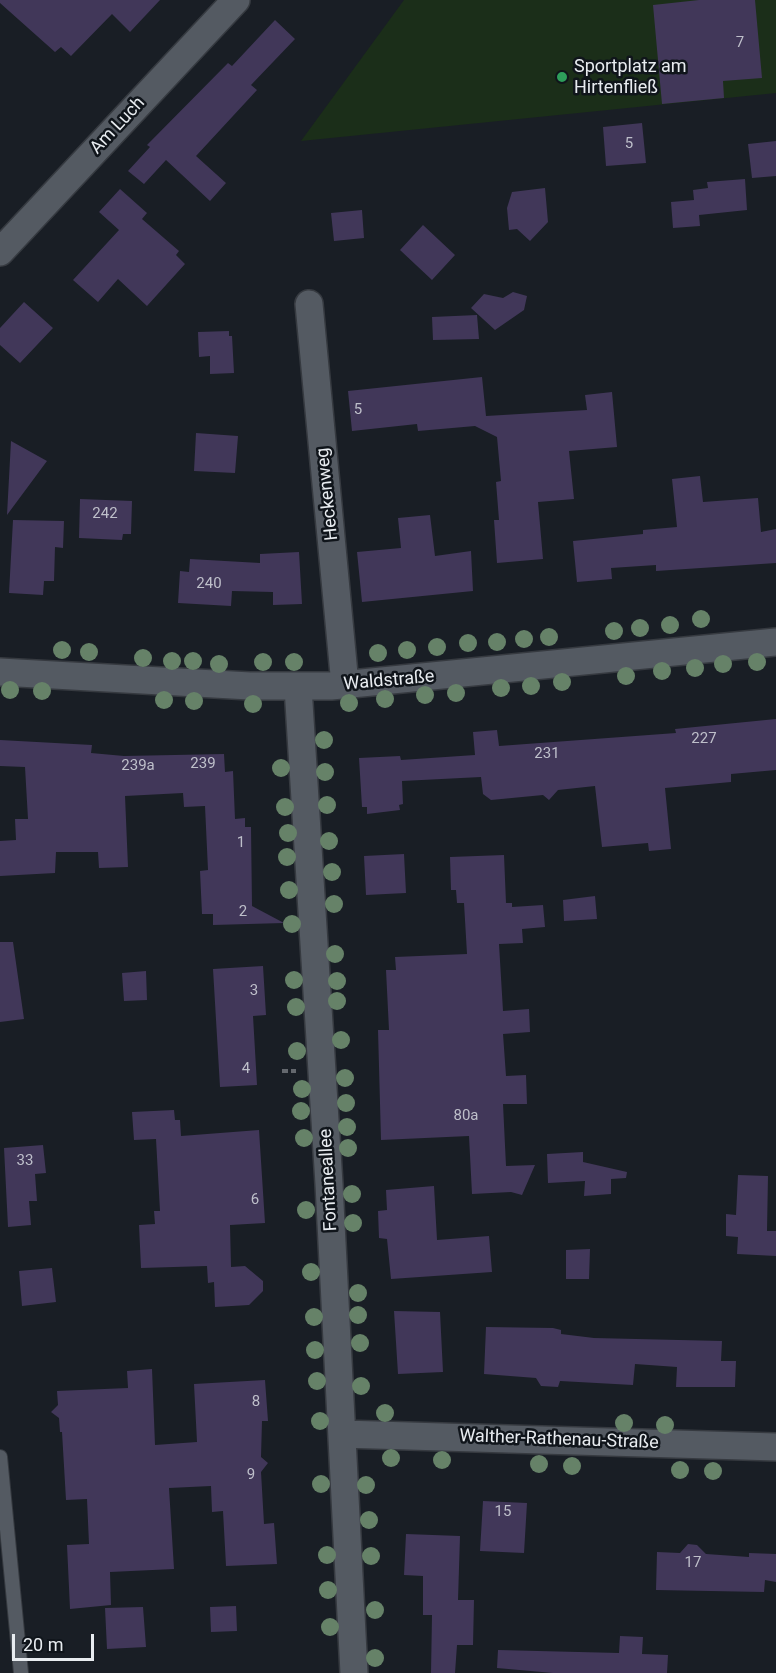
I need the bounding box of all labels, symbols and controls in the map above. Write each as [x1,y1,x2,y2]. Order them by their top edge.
house number: 7 [736,34,744,52]
place label: Sportplatz am Hirtenfließ [574,56,687,98]
marker: Sportplatz am Hirtenfließ [555,70,569,84]
street label: Am Luch [86,93,150,159]
house number: 5 [625,135,633,153]
house number: 5 [354,401,362,419]
street label: Heckenweg [312,446,344,542]
house number: 242 [92,505,118,523]
house number: 240 [196,575,222,593]
street label: Waldstraße [343,666,435,696]
house number: 227 [691,730,717,748]
house number: 231 [534,745,560,763]
house number: 239 [190,755,216,773]
house number: 239a [121,757,155,775]
house number: 1 [237,834,245,852]
house number: 2 [239,903,247,921]
house number: 3 [250,982,258,1000]
house number: 4 [242,1060,250,1078]
house number: 80a [453,1107,479,1125]
street label: Fontaneallee [316,1128,342,1232]
house number: 33 [17,1152,33,1170]
house number: 6 [251,1191,259,1209]
house number: 8 [252,1393,260,1411]
street label: Walther-Rathenau-Straße [459,1426,659,1454]
house number: 9 [247,1466,255,1484]
house number: 15 [495,1503,511,1521]
house number: 17 [685,1554,701,1572]
scale bar [15,1622,98,1660]
text: 20 m [23,1634,63,1655]

